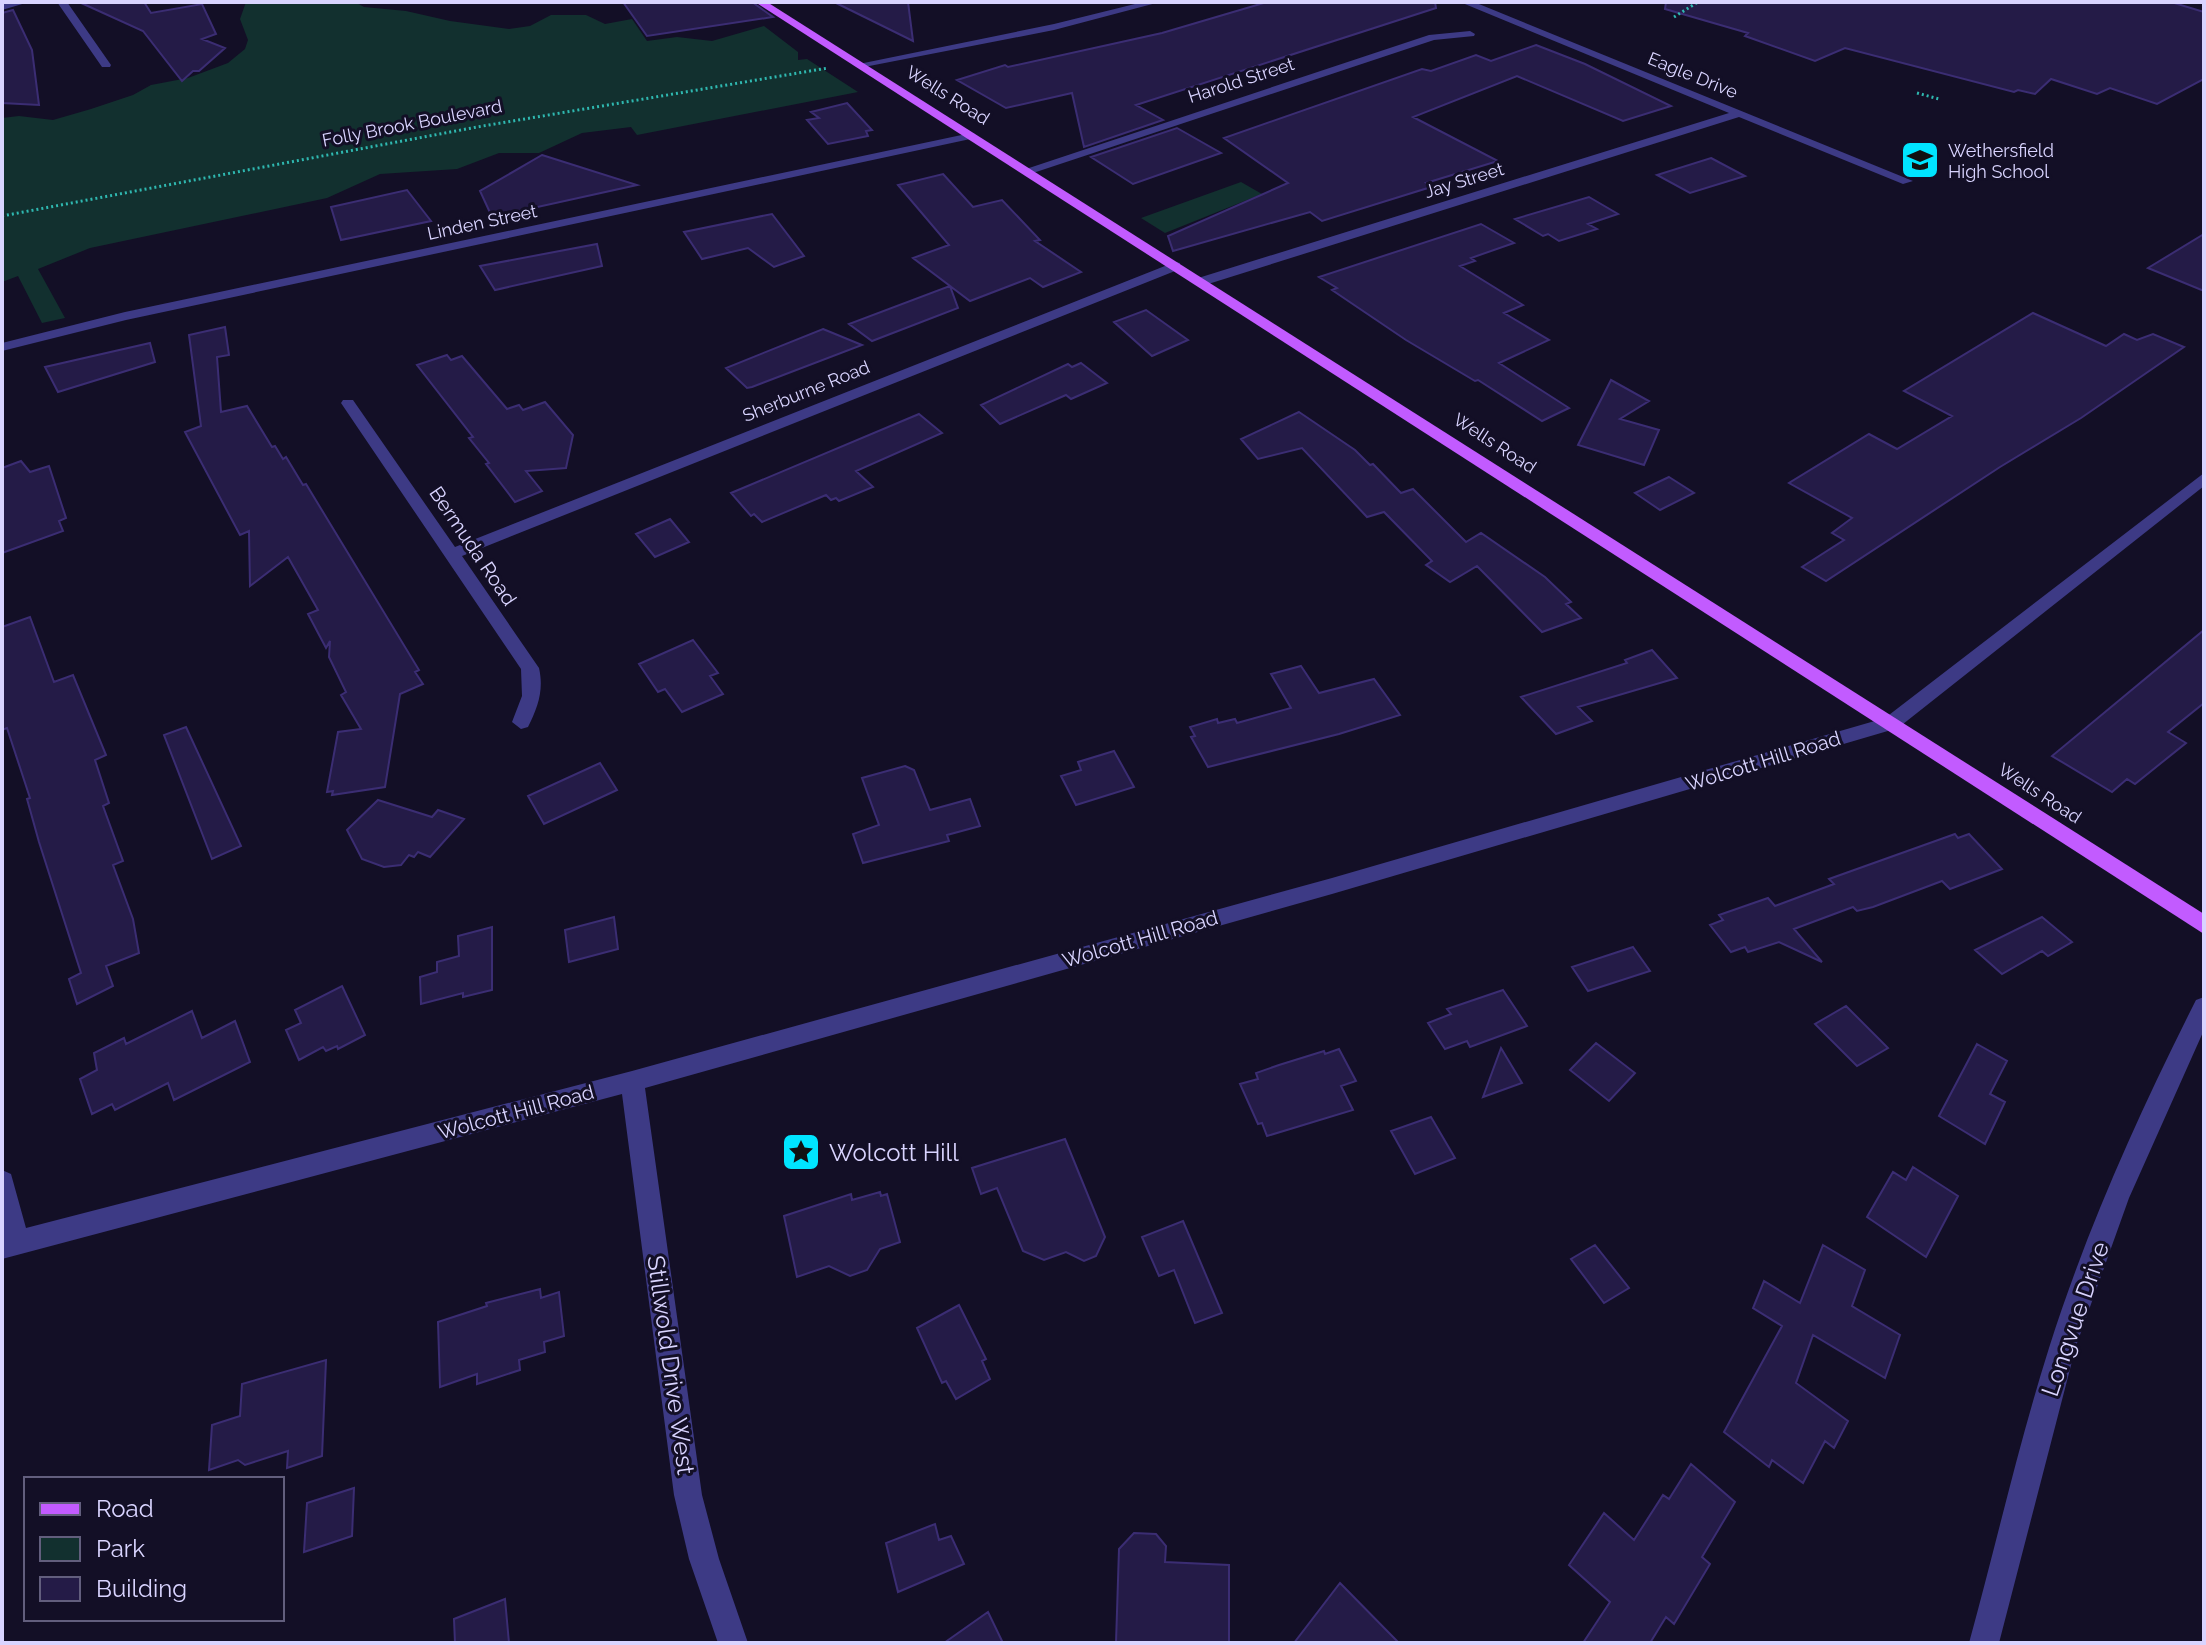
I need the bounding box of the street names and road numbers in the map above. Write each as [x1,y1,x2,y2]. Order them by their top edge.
street label: Eagle Drive [1645,48,1741,103]
street label: Harold Street [1185,53,1297,107]
street label: Wells Road [902,61,994,129]
street label: Folly Brook Boulevard [320,95,504,151]
street label: Jay Street [1422,158,1506,202]
street label: Linden Street [425,200,539,244]
street label: Sherburne Road [739,356,873,426]
street label: Wells Road [1450,408,1540,478]
street label: Bermuda Road [424,482,522,610]
street label: Wolcott Hill Road [1683,726,1843,796]
street label: Wells Road [1995,758,2085,828]
street label: Wolcott Hill Road [1060,905,1220,973]
street label: Wolcott Hill Road [435,1080,597,1144]
street label: Longvue Drive [2035,1238,2115,1400]
street label: Stillwold Drive West [641,1254,701,1476]

